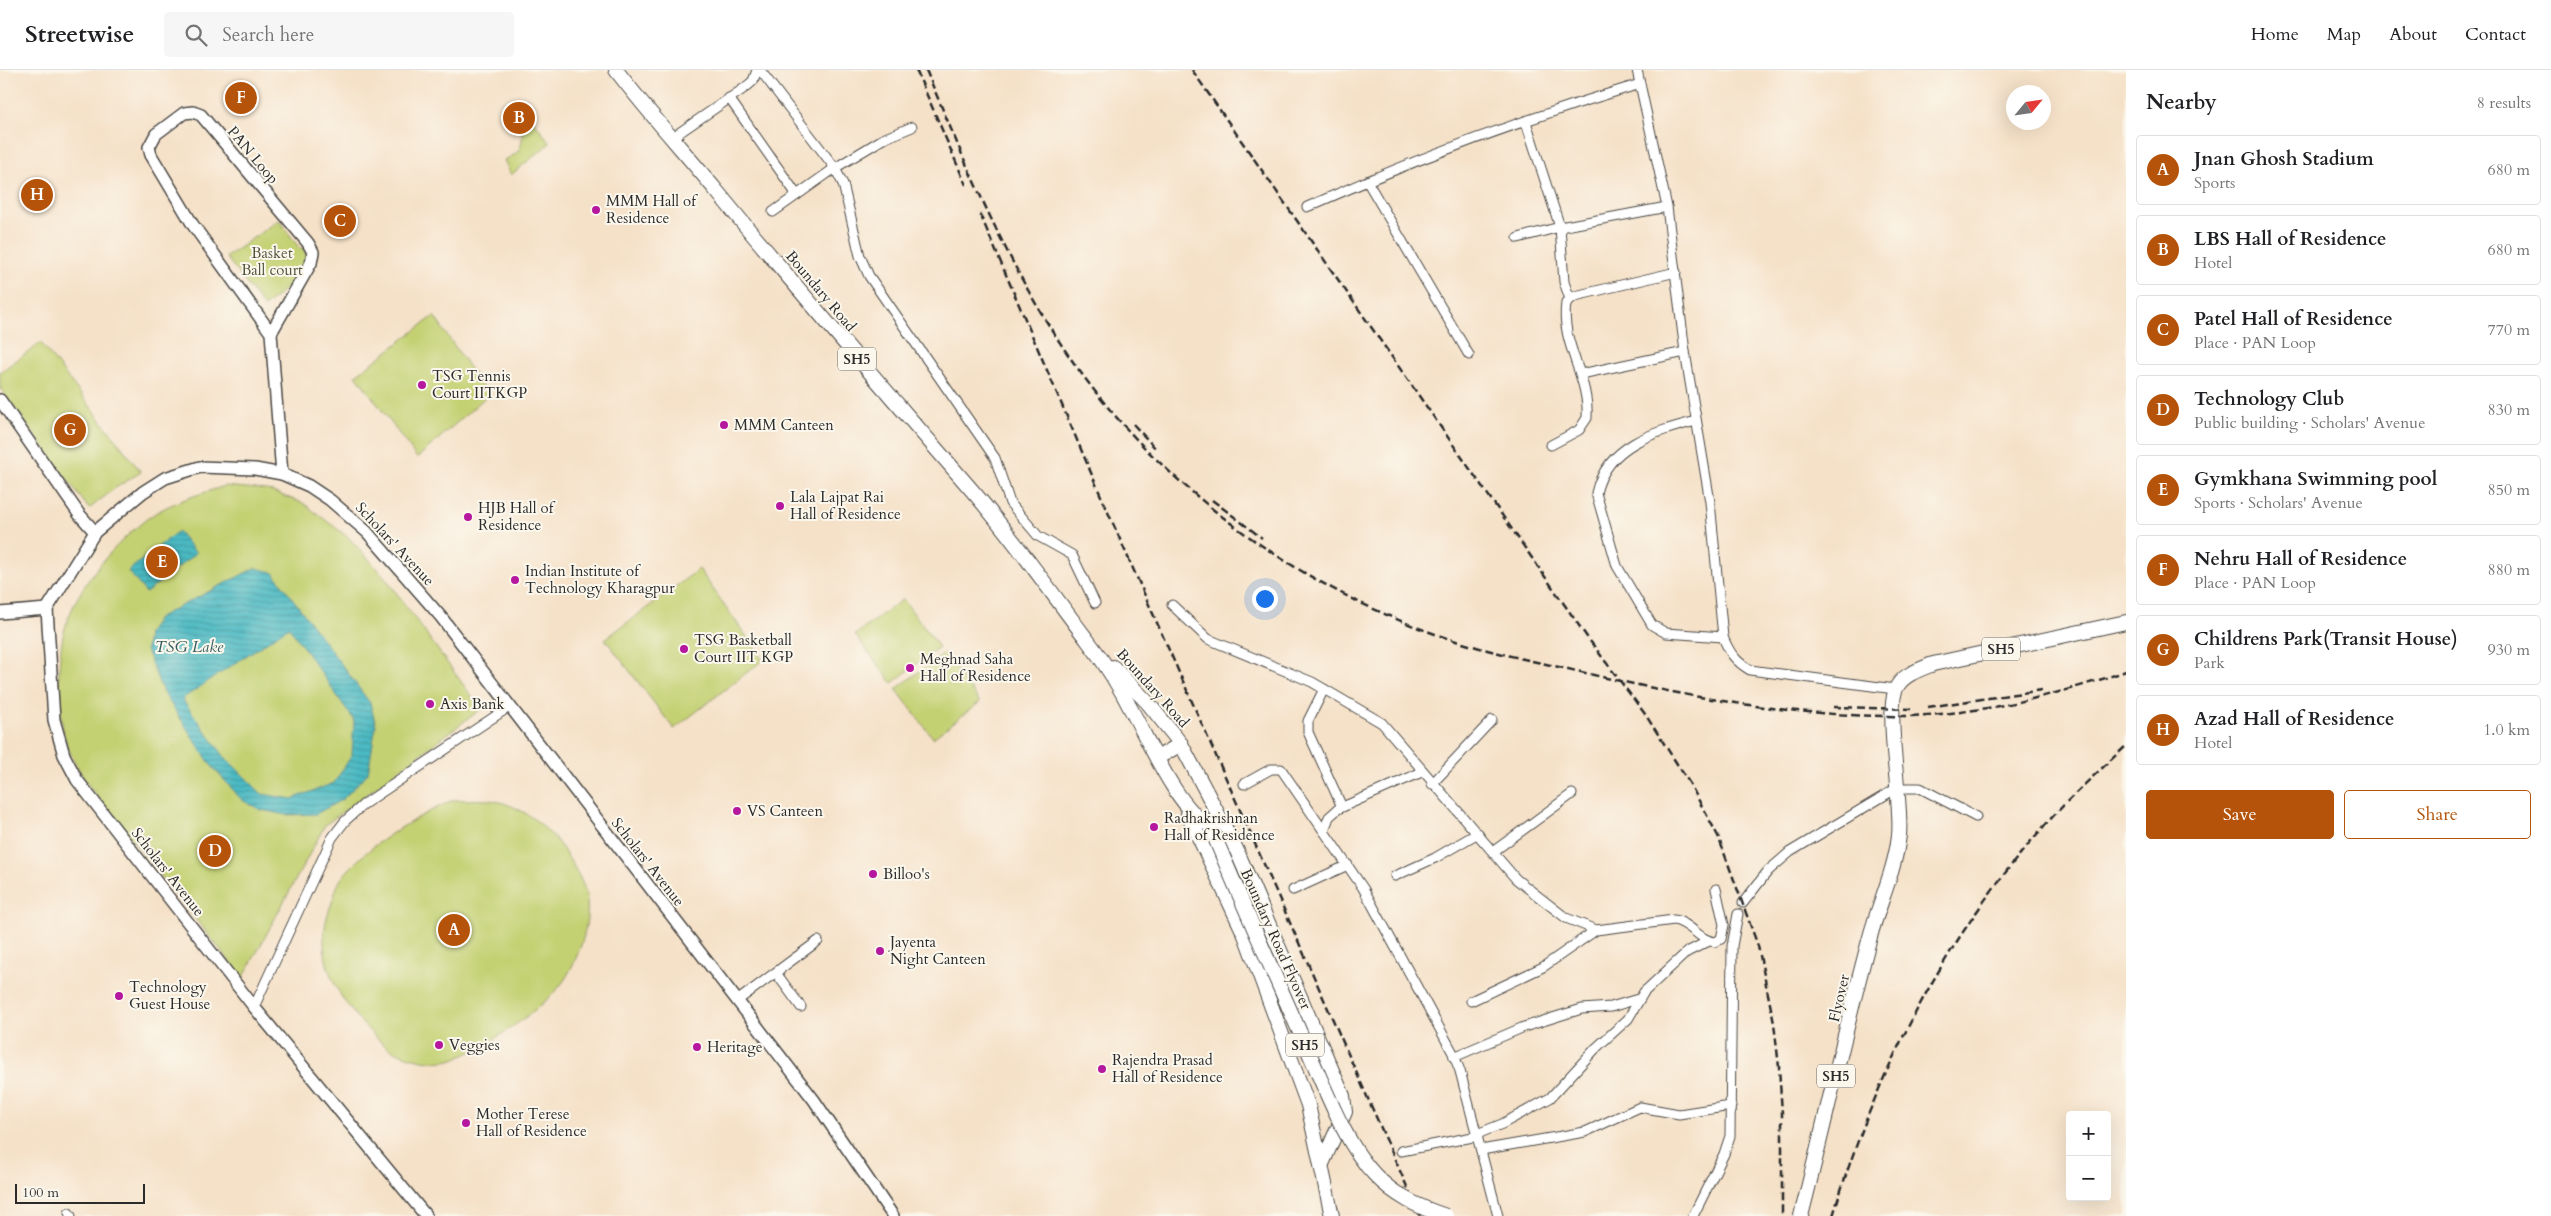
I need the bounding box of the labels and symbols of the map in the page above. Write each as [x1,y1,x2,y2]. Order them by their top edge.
pin: F [225,79,257,117]
north arrow [2006,85,2051,130]
pin: B [503,99,535,137]
street label: PAN Loop [223,122,283,188]
pin: H [21,176,53,214]
place label: MMM Hall of Residence [606,191,698,228]
pin: C [324,202,356,240]
marker: MMM Hall of Residence [590,204,602,216]
park label: Basket Ball court [241,243,303,280]
street label: Boundary Road [781,246,861,336]
road number: SH5 [838,348,876,370]
place label: TSG Tennis Court IITKGP [432,366,527,403]
marker: TSG Tennis Court IITKGP [416,379,428,391]
pin: G [54,411,86,449]
place label: MMM Canteen [734,415,834,435]
marker: MMM Canteen [718,419,730,431]
place label: Lala Lajpat Rai Hall of Residence [790,487,901,524]
street label: Scholars' Avenue [351,498,439,590]
place label: HJB Hall of Residence [478,498,556,535]
marker: Lala Lajpat Rai Hall of Residence [774,500,786,512]
marker: HJB Hall of Residence [462,511,474,523]
pin: E [146,543,178,581]
place label: Indian Institute of Technology Kharagpur [525,561,675,598]
marker: Indian Institute of Technology Kharagpur [509,574,521,586]
your location [1252,586,1278,612]
place label: TSG Basketball Court IIT KGP [694,630,793,667]
water label: TSG Lake [155,636,224,658]
road number: SH5 [1982,638,2020,660]
marker: TSG Basketball Court IIT KGP [678,643,690,655]
street label: Boundary Road [1112,644,1194,732]
place label: Meghnad Saha Hall of Residence [920,649,1031,686]
marker: Meghnad Saha Hall of Residence [904,662,916,674]
place label: Axis Bank [440,694,505,714]
marker: Axis Bank [424,698,436,710]
place label: VS Canteen [747,801,823,821]
marker: VS Canteen [731,805,743,817]
place label: Radhakrishnan Hall of Residence [1164,808,1275,845]
street label: Scholars' Avenue [607,813,689,911]
marker: Radhakrishnan Hall of Residence [1148,821,1160,833]
street label: Scholars' Avenue [127,823,209,921]
pin: D [199,832,231,870]
place label: Billoo's [883,864,930,884]
street label: Boundary Road Flyover [1236,865,1316,1013]
marker: Billoo's [867,868,879,880]
pin: A [438,911,470,949]
place label: Jayenta Night Canteen [888,932,986,969]
marker: Jayenta Night Canteen [874,945,886,957]
street label: Flyover [1824,972,1854,1024]
place label: Technology Guest House [129,977,211,1014]
marker: Technology Guest House [113,990,125,1002]
road number: SH5 [1286,1034,1324,1056]
place label: Veggies [449,1035,500,1055]
place label: Heritage [707,1037,763,1057]
marker: Veggies [433,1039,445,1051]
marker: Heritage [691,1041,703,1053]
place label: Rajendra Prasad Hall of Residence [1112,1050,1223,1087]
marker: Rajendra Prasad Hall of Residence [1096,1063,1108,1075]
road number: SH5 [1817,1064,1855,1088]
place label: Mother Terese Hall of Residence [476,1104,587,1141]
marker: Mother Terese Hall of Residence [460,1117,472,1129]
scale bar [15,1181,145,1204]

